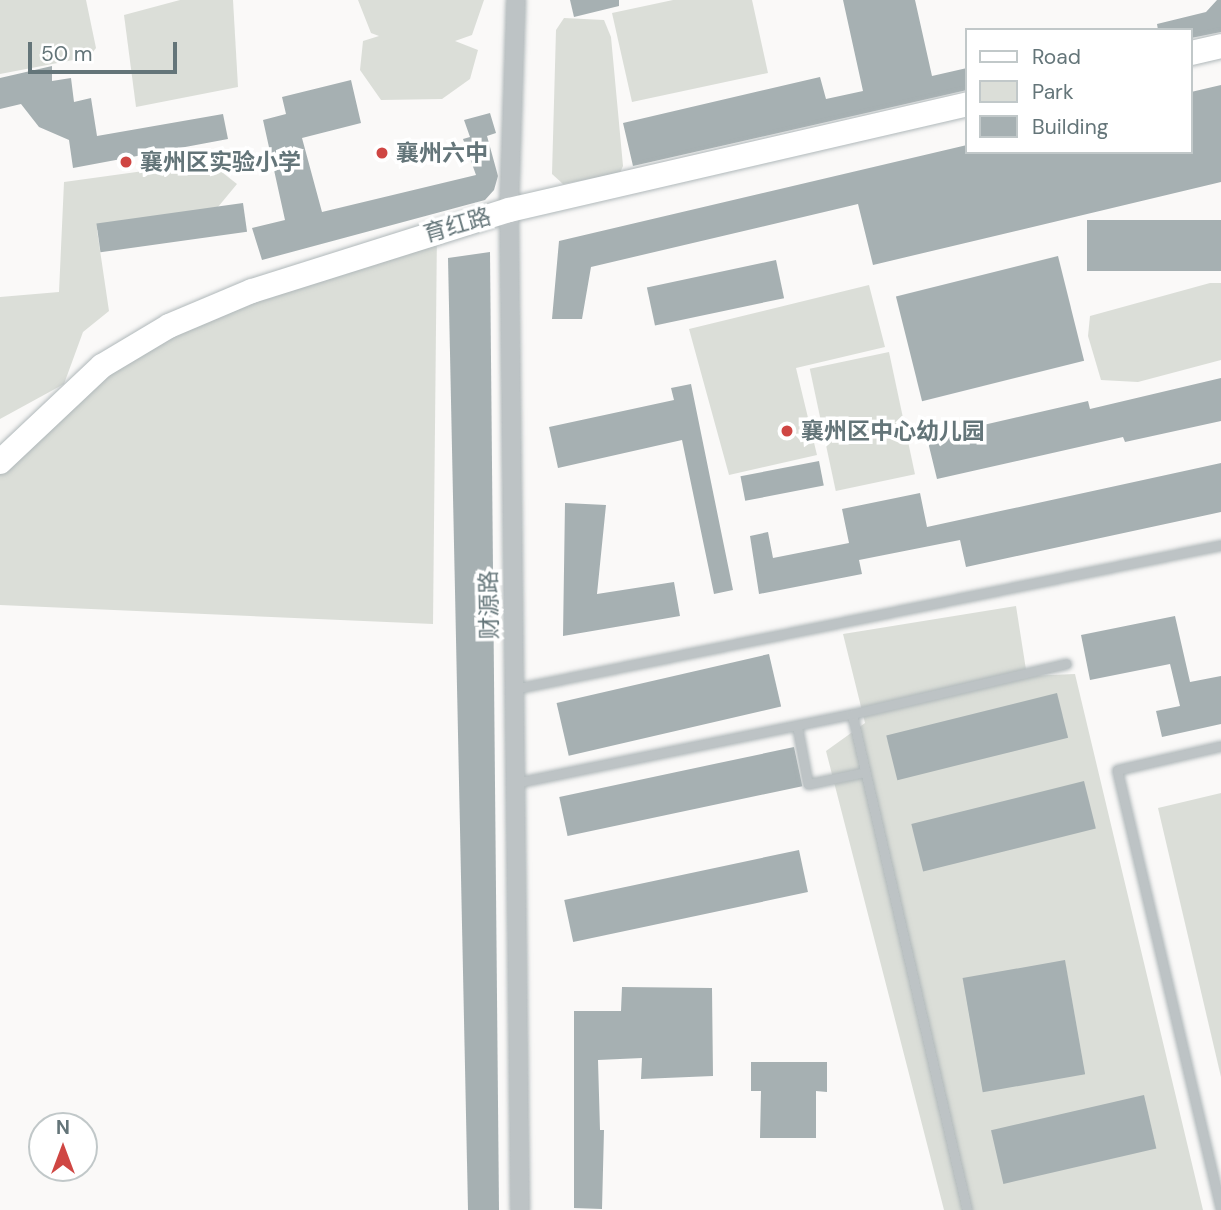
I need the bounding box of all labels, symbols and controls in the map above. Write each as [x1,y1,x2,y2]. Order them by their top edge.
scale bar [32,28,180,72]
legend [965,28,1193,154]
text: 50 m [41,40,92,68]
text: Road [1032,43,1081,71]
text: Park [1032,78,1073,106]
text: Building [1032,113,1108,141]
place label: 襄州六中 [396,139,488,167]
marker: 襄州六中 [374,145,390,161]
place label: 襄州区实验小学 [140,148,301,176]
marker: 襄州区实验小学 [118,154,134,170]
street label: 育红路 [420,202,494,248]
place label: 襄州区中心幼儿园 [801,417,985,445]
marker: 襄州区中心幼儿园 [779,423,795,439]
street label: 财源路 [475,570,503,640]
north arrow [28,1112,98,1182]
text: N [56,1115,70,1140]

